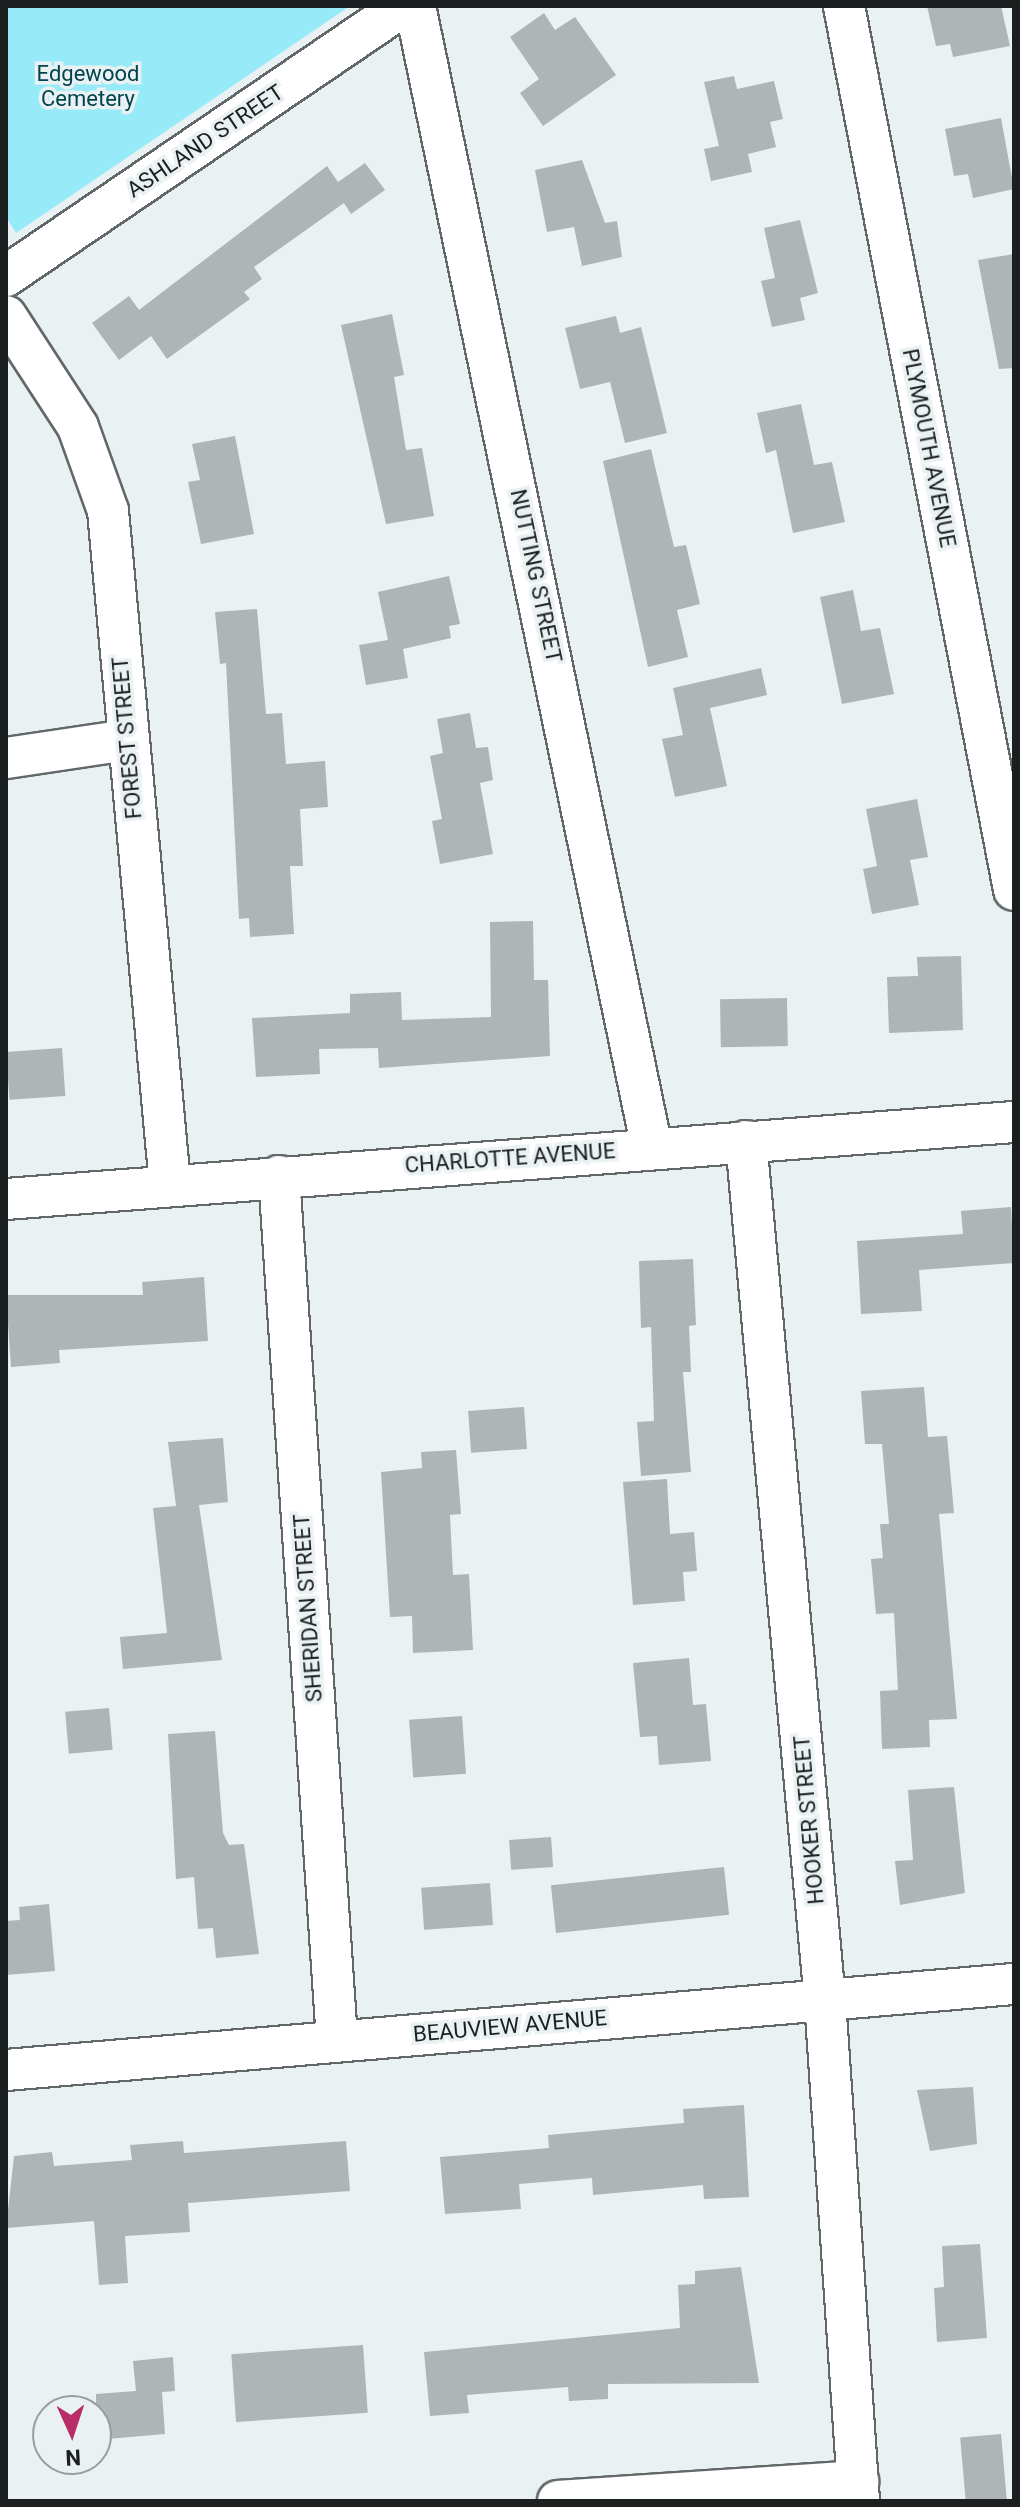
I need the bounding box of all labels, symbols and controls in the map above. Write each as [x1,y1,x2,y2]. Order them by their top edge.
park label: Edgewood Cemetery [37,60,139,112]
street label: ASHLAND STREET [122,79,288,203]
street label: PLYMOUTH AVENUE [897,347,961,549]
street label: NUTTING STREET [505,487,567,665]
street label: FOREST STREET [107,656,147,820]
street label: CHARLOTTE AVENUE [404,1137,616,1179]
street label: SHERIDAN STREET [288,1513,328,1703]
street label: HOOKER STREET [788,1734,830,1906]
street label: BEAUVIEW AVENUE [412,2004,608,2048]
north arrow [32,2395,112,2475]
text: N [65,2445,82,2470]

